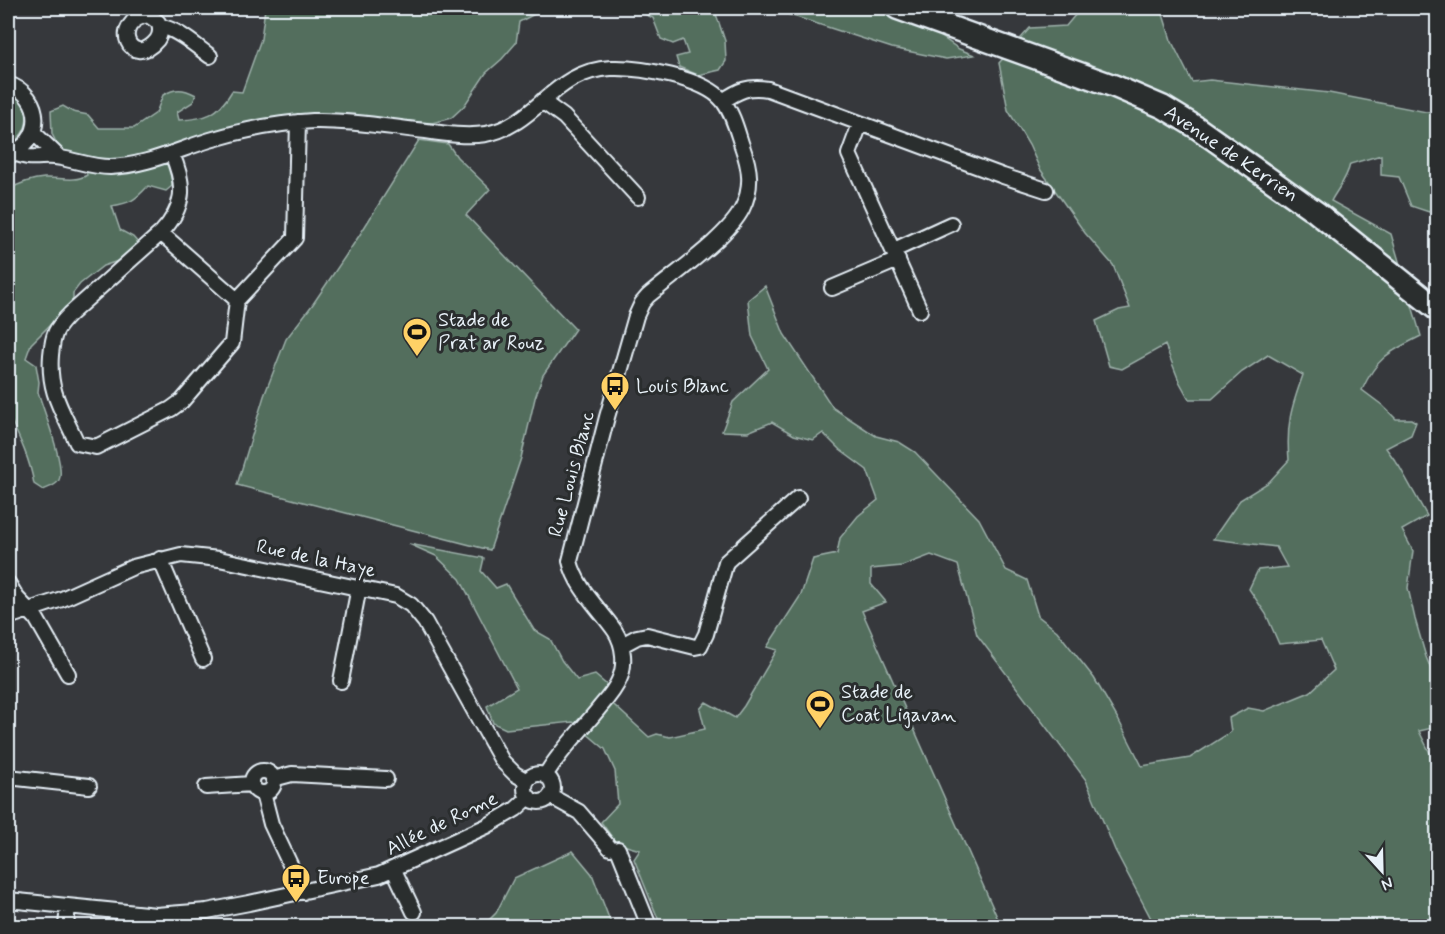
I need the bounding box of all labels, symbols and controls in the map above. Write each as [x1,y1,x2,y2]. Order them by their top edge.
street label: Avenue de Kerrien [1159,99,1303,209]
place label: Stade de Prat ar Rouz [438,307,544,357]
sports icon: Stade de Prat ar Rouz [401,316,433,358]
bus stop icon: Louis Blanc [599,370,631,412]
place label: Louis Blanc [636,373,729,400]
street label: Rue Louis Blanc [542,408,602,540]
street label: Rue de la Haye [254,533,378,585]
place label: Stade de Coat Ligavan [841,679,957,729]
sports icon: Stade de Coat Ligavan [804,688,836,730]
street label: Allée de Rome [382,785,502,863]
north arrow [1352,841,1412,901]
bus stop icon: Europe [280,862,312,904]
place label: Europe [317,865,370,892]
text: N [1378,872,1396,895]

